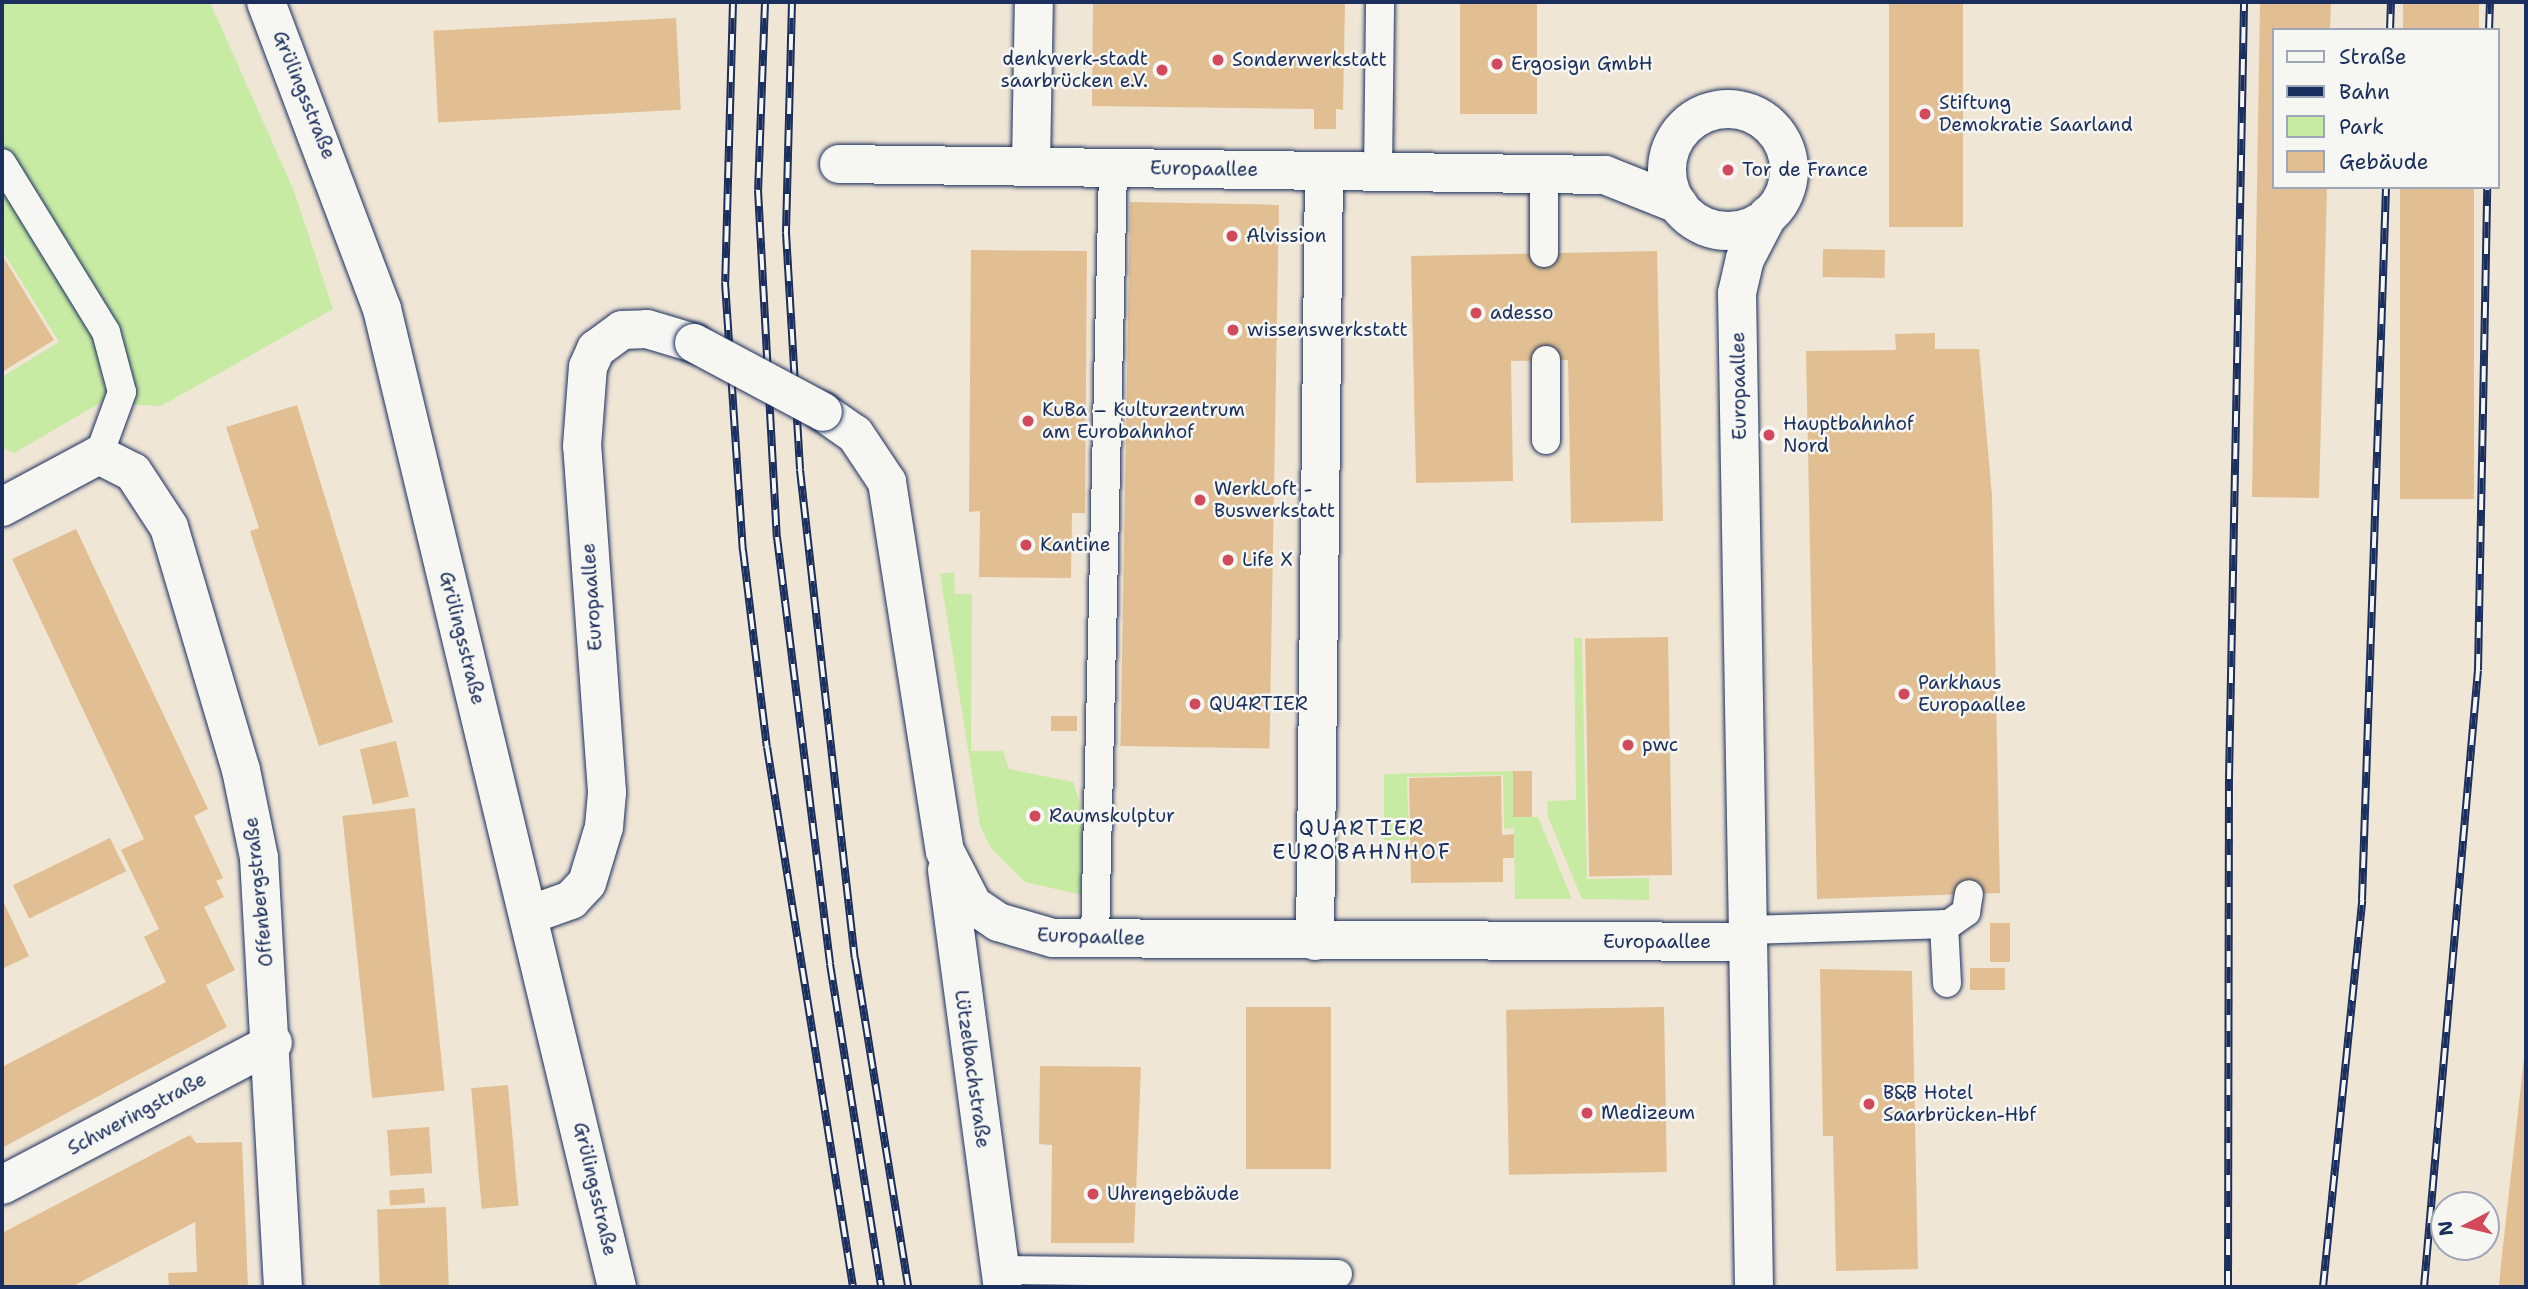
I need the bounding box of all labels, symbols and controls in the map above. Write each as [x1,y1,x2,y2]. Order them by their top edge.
street label: Grülingsstraße [268,27,340,163]
legend [2272,28,2500,189]
text: Straße [2339,43,2407,71]
place label: denkwerk-stadt saarbrücken e.V. [1001,48,1148,92]
place label: Sonderwerkstatt [1232,49,1387,71]
marker: Sonderwerkstatt [1210,52,1226,68]
place label: Ergosign GmbH [1511,53,1653,75]
marker: Ergosign GmbH [1489,56,1505,72]
marker: denkwerk-stadt saarbrücken e.V. [1154,62,1170,78]
text: Bahn [2339,78,2390,106]
place label: Stiftung Demokratie Saarland [1939,92,2133,136]
marker: Stiftung Demokratie Saarland [1917,106,1933,122]
text: Park [2339,113,2384,141]
text: Gebäude [2339,148,2429,176]
street label: Europaallee [1150,157,1258,181]
place label: Tor de France [1742,159,1868,181]
marker: Tor de France [1720,162,1736,178]
place label: Alvission [1246,225,1326,247]
marker: Alvission [1224,228,1240,244]
place label: adesso [1490,302,1554,324]
marker: adesso [1468,305,1484,321]
place label: wissenswerkstatt [1247,319,1408,341]
marker: wissenswerkstatt [1225,322,1241,338]
street label: Europaallee [1727,332,1751,440]
place label: KuBa – Kulturzentrum am Eurobahnhof [1042,399,1245,443]
marker: KuBa – Kulturzentrum am Eurobahnhof [1020,413,1036,429]
place label: Hauptbahnhof Nord [1783,413,1914,457]
marker: Hauptbahnhof Nord [1761,427,1777,443]
place label: WerkLoft - Buswerkstatt [1214,478,1335,522]
marker: WerkLoft - Buswerkstatt [1192,492,1208,508]
place label: Kantine [1040,534,1110,556]
marker: Kantine [1018,537,1034,553]
street label: Europaallee [577,542,607,652]
place label: Life X [1242,549,1293,571]
marker: Life X [1220,552,1236,568]
street label: Grülingsstraße [434,569,490,707]
place label: Parkhaus Europaallee [1918,672,2026,716]
marker: Parkhaus Europaallee [1896,686,1912,702]
place label: QU4RTIER [1209,693,1308,715]
marker: QU4RTIER [1187,696,1203,712]
place label: pwc [1642,734,1678,756]
marker: pwc [1620,737,1636,753]
place label: Raumskulptur [1049,805,1175,827]
marker: Raumskulptur [1027,808,1043,824]
district label: QUARTIER EUROBAHNHOF [1274,815,1450,865]
street label: Offenbergstraße [240,816,278,968]
street label: Europaallee [1037,924,1145,950]
street label: Europaallee [1603,931,1711,953]
street label: Lützelbachstraße [950,988,994,1150]
street label: Schweringstraße [64,1068,210,1160]
place label: B&B Hotel Saarbrücken-Hbf [1883,1082,2036,1126]
marker: B&B Hotel Saarbrücken-Hbf [1861,1096,1877,1112]
place label: Medizeum [1601,1102,1695,1124]
marker: Medizeum [1579,1105,1595,1121]
street label: Grülingsstraße [569,1120,621,1258]
place label: Uhrengebäude [1107,1183,1239,1205]
marker: Uhrengebäude [1085,1186,1101,1202]
north arrow [2430,1191,2500,1261]
text: N [2432,1219,2459,1237]

